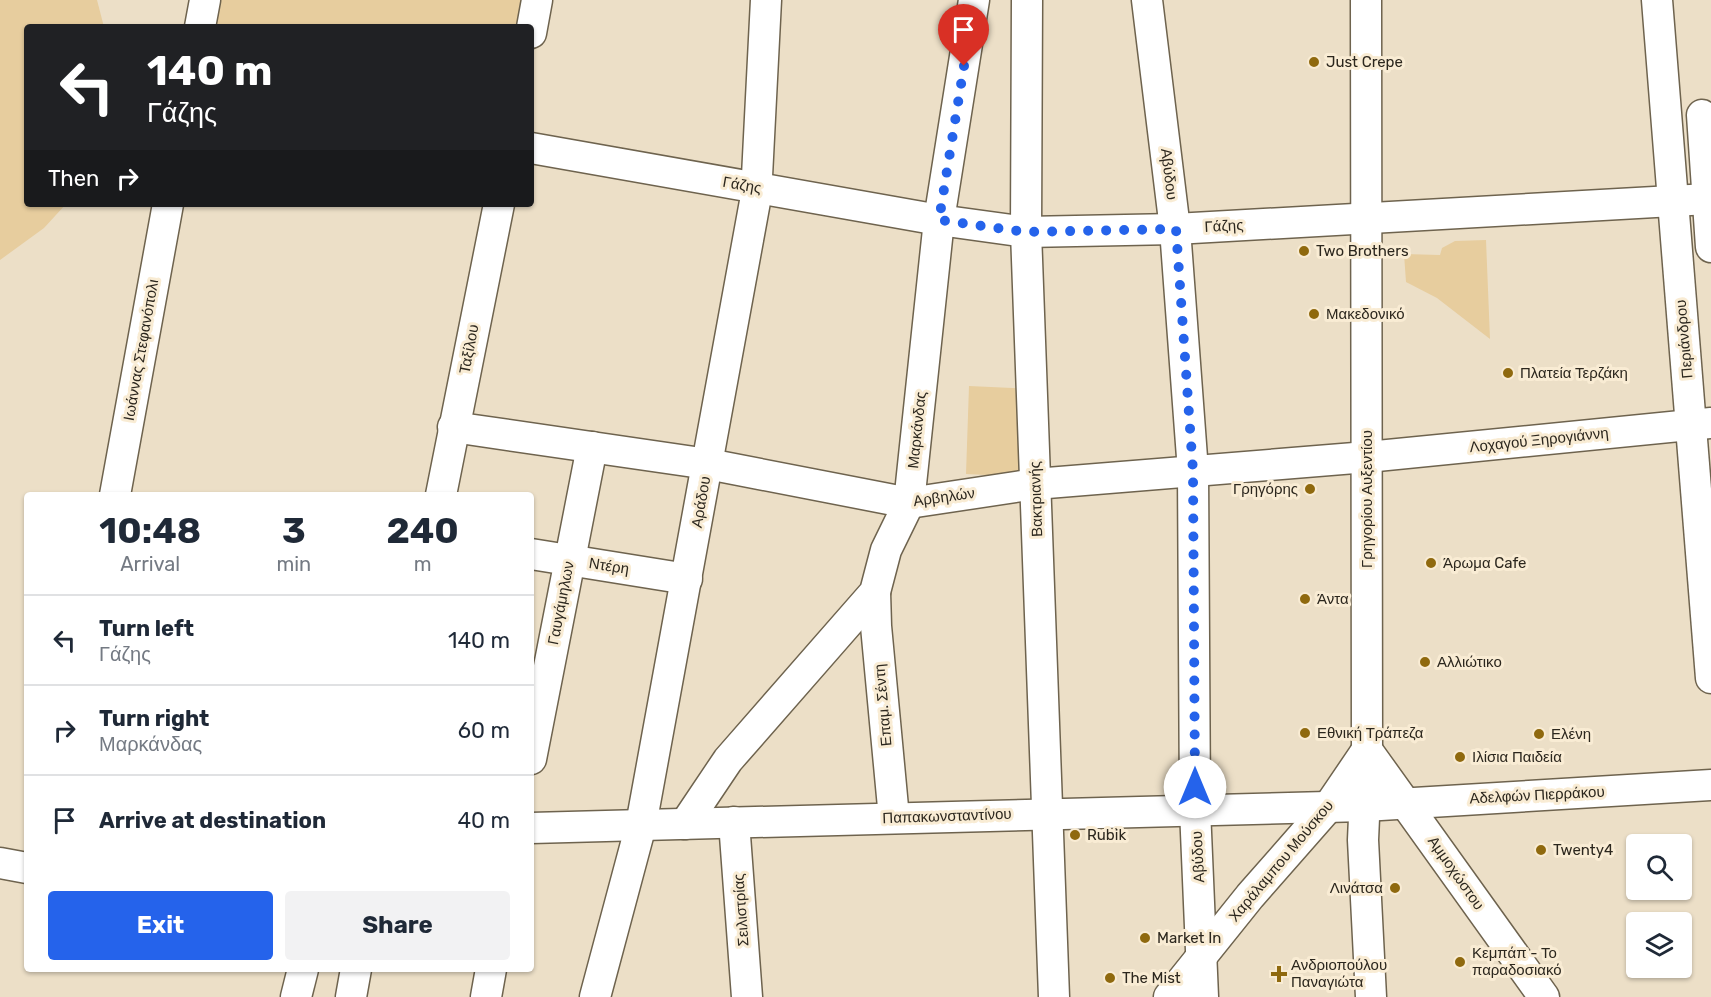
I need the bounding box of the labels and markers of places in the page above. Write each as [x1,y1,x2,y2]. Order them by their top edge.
pin [938,4,989,66]
place label: Just Crepe [1326,53,1403,71]
marker: Just Crepe [1307,55,1321,69]
place label: Two Brothers [1316,242,1409,260]
marker: Two Brothers [1297,244,1311,258]
place label: Μακεδονικό [1326,305,1405,323]
marker: Μακεδονικό [1307,307,1321,321]
place label: Πλατεία Τερζάκη [1520,364,1628,382]
marker: Πλατεία Τερζάκη [1501,366,1515,380]
place label: Γρηγόρης [1233,480,1298,498]
marker: Γρηγόρης [1303,482,1317,496]
place label: Άρωμα Cafe [1443,554,1526,572]
marker: Άρωμα Cafe [1424,556,1438,570]
place label: Άντα [1317,590,1349,608]
marker: Άντα [1298,592,1312,606]
place label: Αλλιώτικο [1437,653,1502,671]
marker: Αλλιώτικο [1418,655,1432,669]
place label: Εθνική Τράπεζα [1317,724,1424,742]
place label: Ελένη [1551,725,1591,743]
marker: Εθνική Τράπεζα [1298,726,1312,740]
marker: Ελένη [1532,727,1546,741]
place label: Ιλίσια Παιδεία [1472,748,1562,766]
marker: Ιλίσια Παιδεία [1453,750,1467,764]
place label: Rubik [1087,826,1126,844]
marker: Rubik [1068,828,1082,842]
place label: Twenty4 [1553,841,1613,859]
marker: Twenty4 [1534,843,1548,857]
place label: Λινάτσα [1330,879,1383,897]
marker: Λινάτσα [1388,881,1402,895]
place label: Market In [1157,929,1221,947]
marker: Market In [1138,931,1152,945]
place label: Κεμπάπ - Το παραδοσιακό [1472,944,1562,979]
marker: Κεμπάπ - Το παραδοσιακό [1453,955,1467,969]
place label: Ανδριοπούλου Παναγιώτα [1291,956,1387,991]
marker: Ανδριοπούλου Παναγιώτα [1272,967,1286,981]
place label: The Mist [1122,969,1181,987]
marker: The Mist [1103,971,1117,985]

